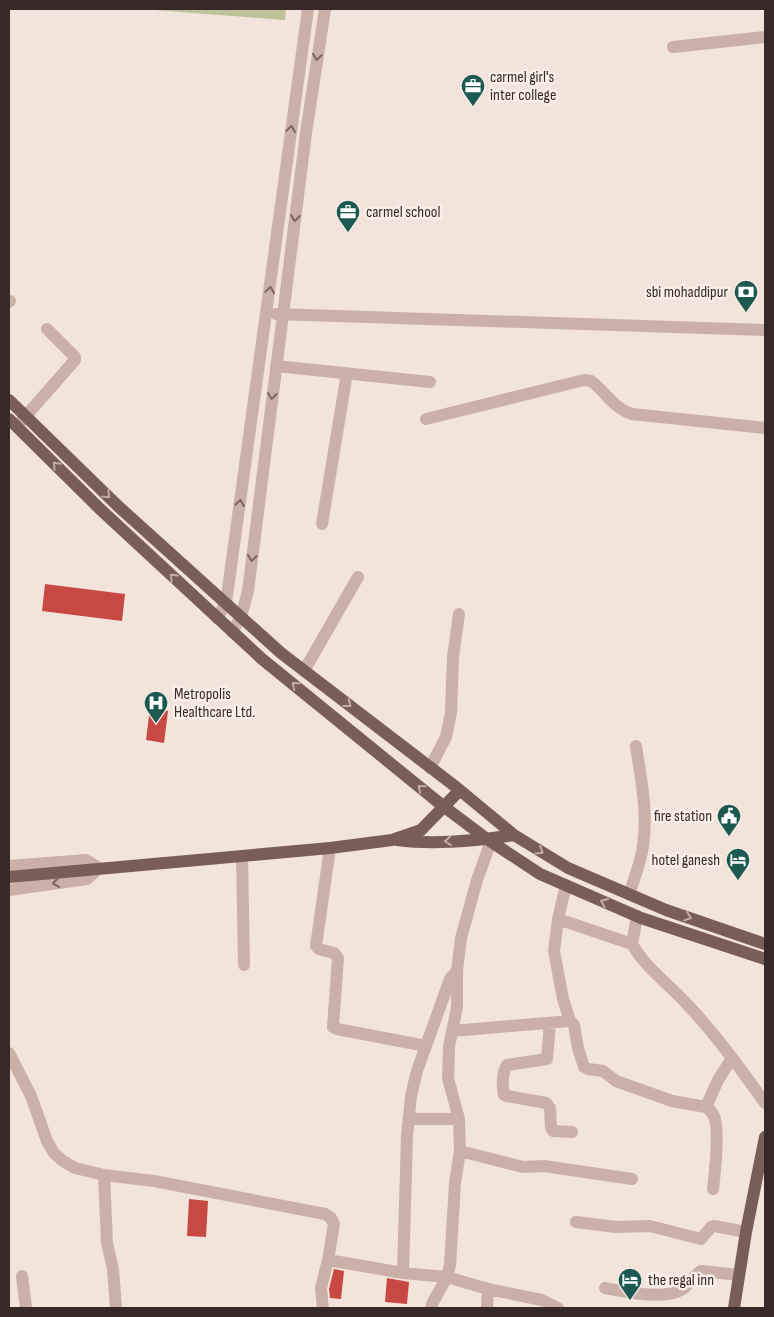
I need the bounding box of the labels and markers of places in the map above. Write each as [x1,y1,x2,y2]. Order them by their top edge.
place label: carmel girl's inter college [490,68,556,105]
office icon: carmel girl's inter college [460,73,486,107]
office icon: carmel school [335,199,361,233]
place label: carmel school [366,203,440,222]
bank icon: sbi mohaddipur [733,279,759,313]
place label: sbi mohaddipur [646,283,728,302]
place label: Metropolis Healthcare Ltd. [174,685,255,722]
hospital icon: Metropolis Healthcare Ltd. [143,690,169,724]
public building icon: fire station [716,803,742,837]
place label: fire station [654,807,712,826]
hotel icon: hotel ganesh [725,847,751,881]
place label: hotel ganesh [652,851,720,870]
hotel icon: the regal inn [617,1267,643,1301]
place label: the regal inn [648,1271,714,1290]

